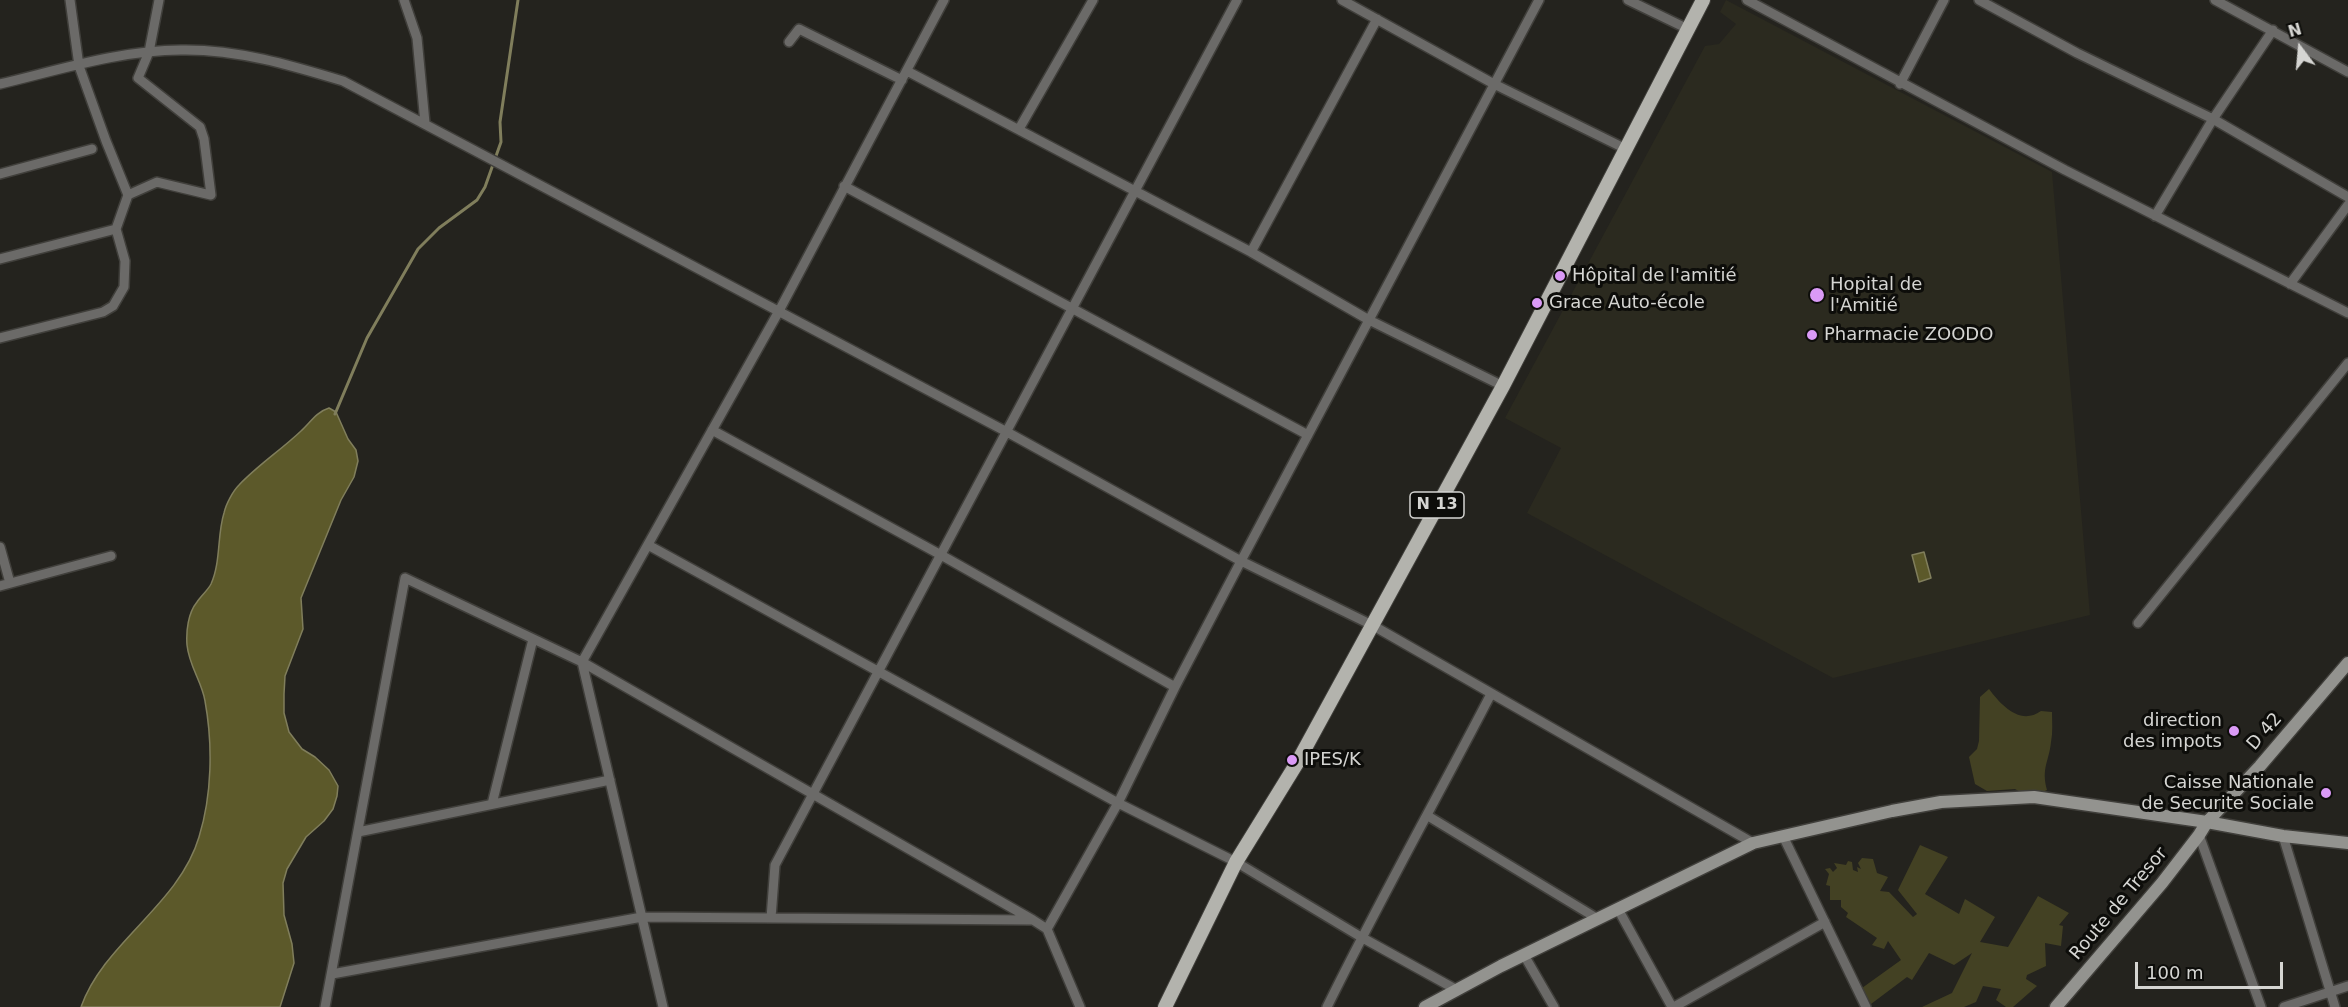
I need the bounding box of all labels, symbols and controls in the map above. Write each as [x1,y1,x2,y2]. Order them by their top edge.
north arrow [2270,18,2330,78]
text: N [2286,19,2304,41]
place label: Hôpital de l'amitié [1572,265,1737,287]
marker: Hôpital de l'amitié [1553,269,1567,283]
place label: Hopital de l'Amitié [1830,274,1922,316]
marker: Hopital de l'Amitié [1808,286,1826,304]
place label: Grace Auto-école [1549,292,1705,314]
marker: Grace Auto-école [1530,296,1544,310]
place label: Pharmacie ZOODO [1824,324,1993,346]
marker: Pharmacie ZOODO [1805,328,1819,342]
road number: N 13 [1410,492,1464,518]
street label: D 42 [2243,709,2287,755]
place label: direction des impots [2123,710,2222,752]
marker: direction des impots [2227,724,2241,738]
place label: IPES/K [1304,749,1361,771]
marker: IPES/K [1285,753,1299,767]
place label: Caisse Nationale de Securite Sociale [2141,772,2314,814]
marker: Caisse Nationale de Securite Sociale [2319,786,2333,800]
street label: Route de Tresor [2066,843,2172,965]
scale bar [2138,950,2286,988]
text: 100 m [2146,962,2204,983]

